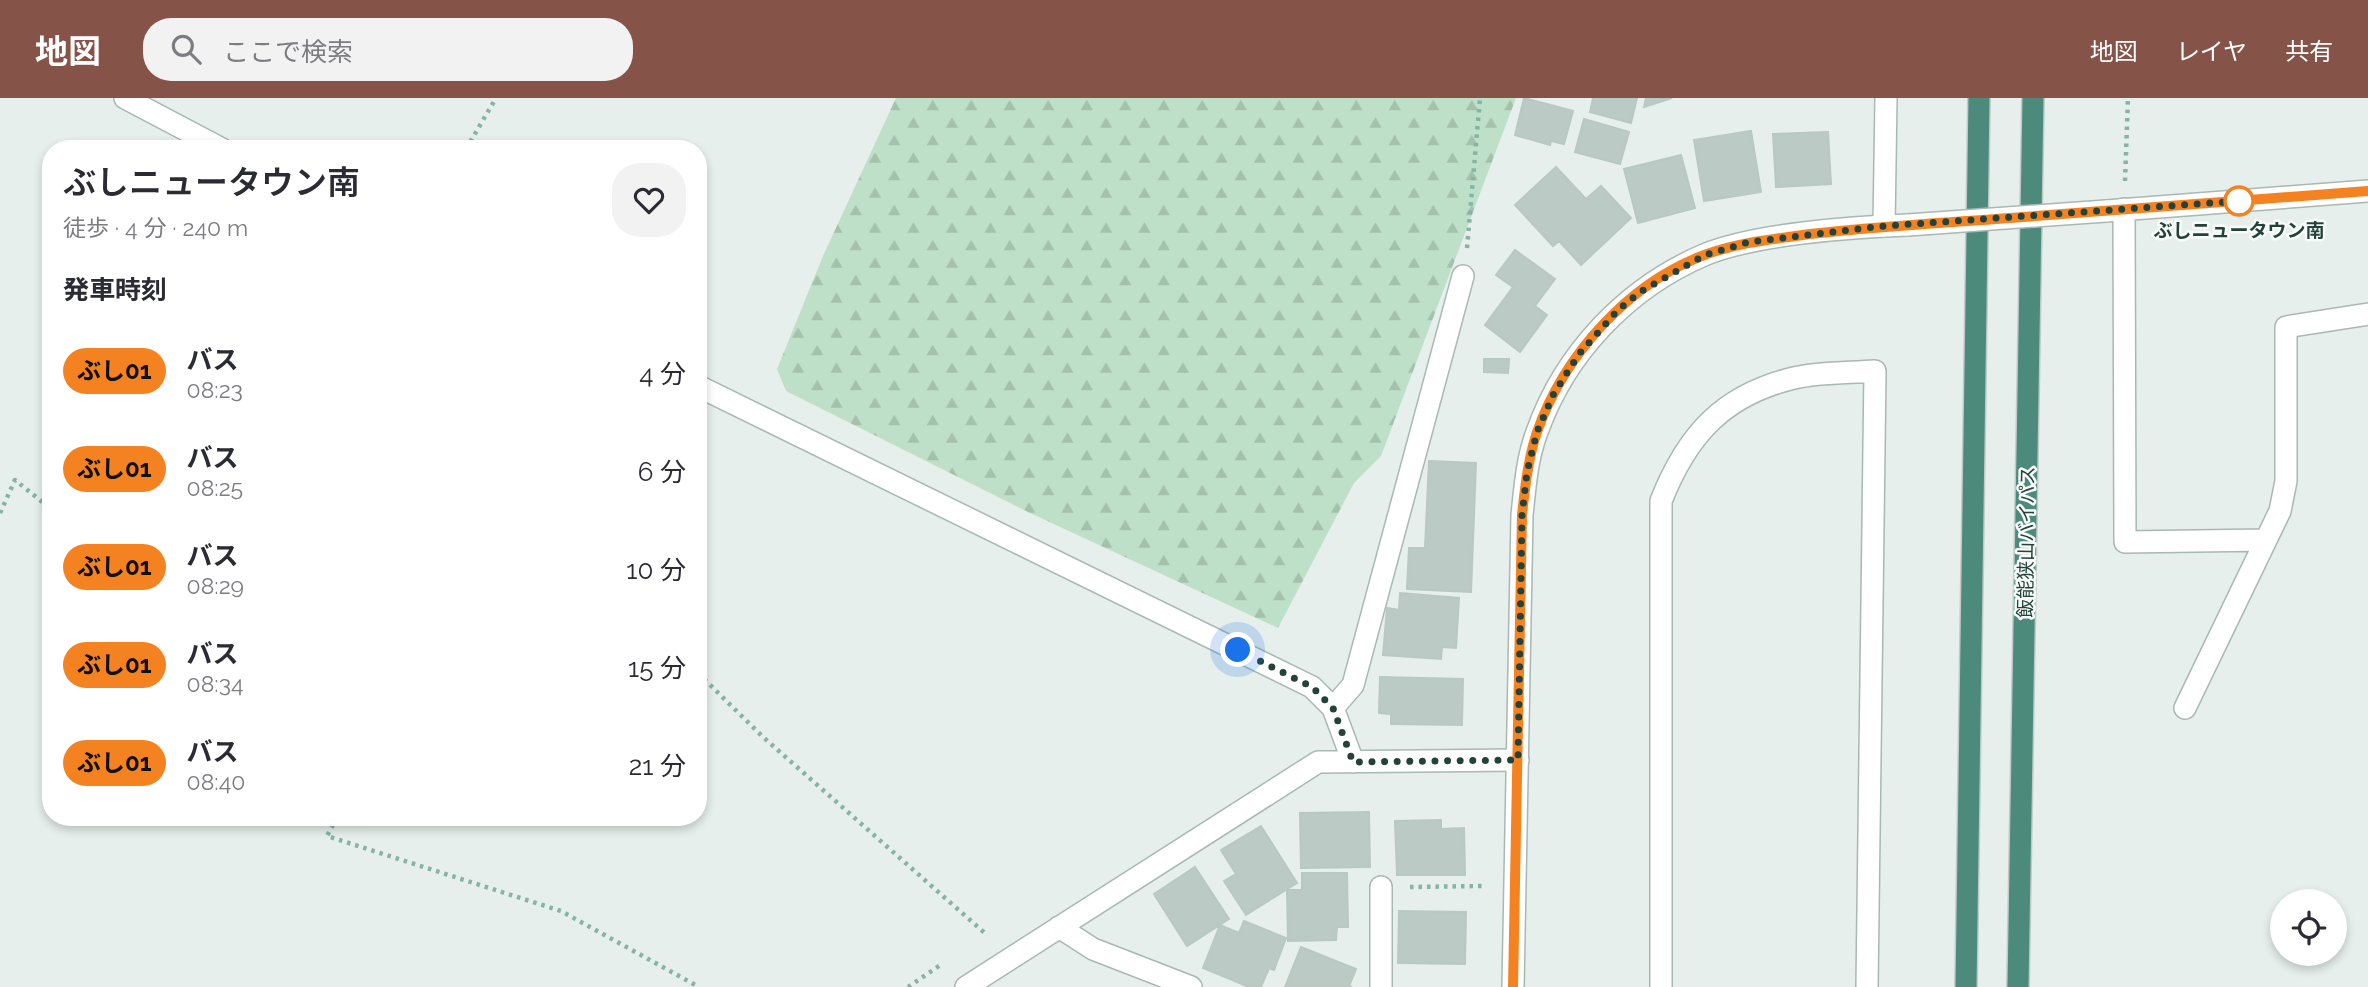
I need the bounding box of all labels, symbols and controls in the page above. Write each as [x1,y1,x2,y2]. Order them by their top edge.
search box [143,18,633,81]
icon: search [167,30,205,68]
text: 地図 [35,32,101,71]
text: ここで検索 [223,37,353,67]
text: 地図 [2090,37,2138,66]
text: レイヤ [2176,37,2247,66]
text: 共有 [2285,37,2333,66]
text: ぶしニュータウン南 [63,163,360,202]
button: heart [612,163,686,237]
marker: ぶしニュータウン南 [2224,186,2254,216]
text: 徒歩 · 4 分 · 240 m [63,214,248,241]
place label: ぶしニュータウン南 [2153,219,2325,241]
text: 発車時刻 [63,275,167,305]
text: バス [187,345,239,375]
text: ぶし01 [77,356,152,385]
text: 4 分 [639,359,686,389]
text: 08:23 [187,376,243,403]
text: バス [187,443,239,473]
text: ぶし01 [77,454,152,483]
text: 6 分 [638,457,686,487]
street label: 飯能狭山バイパス [2014,466,2038,618]
text: 08:25 [187,474,243,501]
text: バス [187,541,239,571]
text: ぶし01 [77,552,152,581]
text: 10 分 [626,555,686,585]
text: 08:29 [187,572,244,599]
your location [1220,632,1255,667]
text: バス [187,639,239,669]
text: ぶし01 [77,650,152,679]
text: 15 分 [628,653,686,683]
text: 08:34 [187,670,243,697]
text: バス [187,737,239,767]
text: ぶし01 [77,748,152,777]
text: 21 分 [629,751,686,781]
text: 08:40 [187,768,245,795]
map controls [2270,889,2347,966]
button: locate [2270,889,2347,966]

